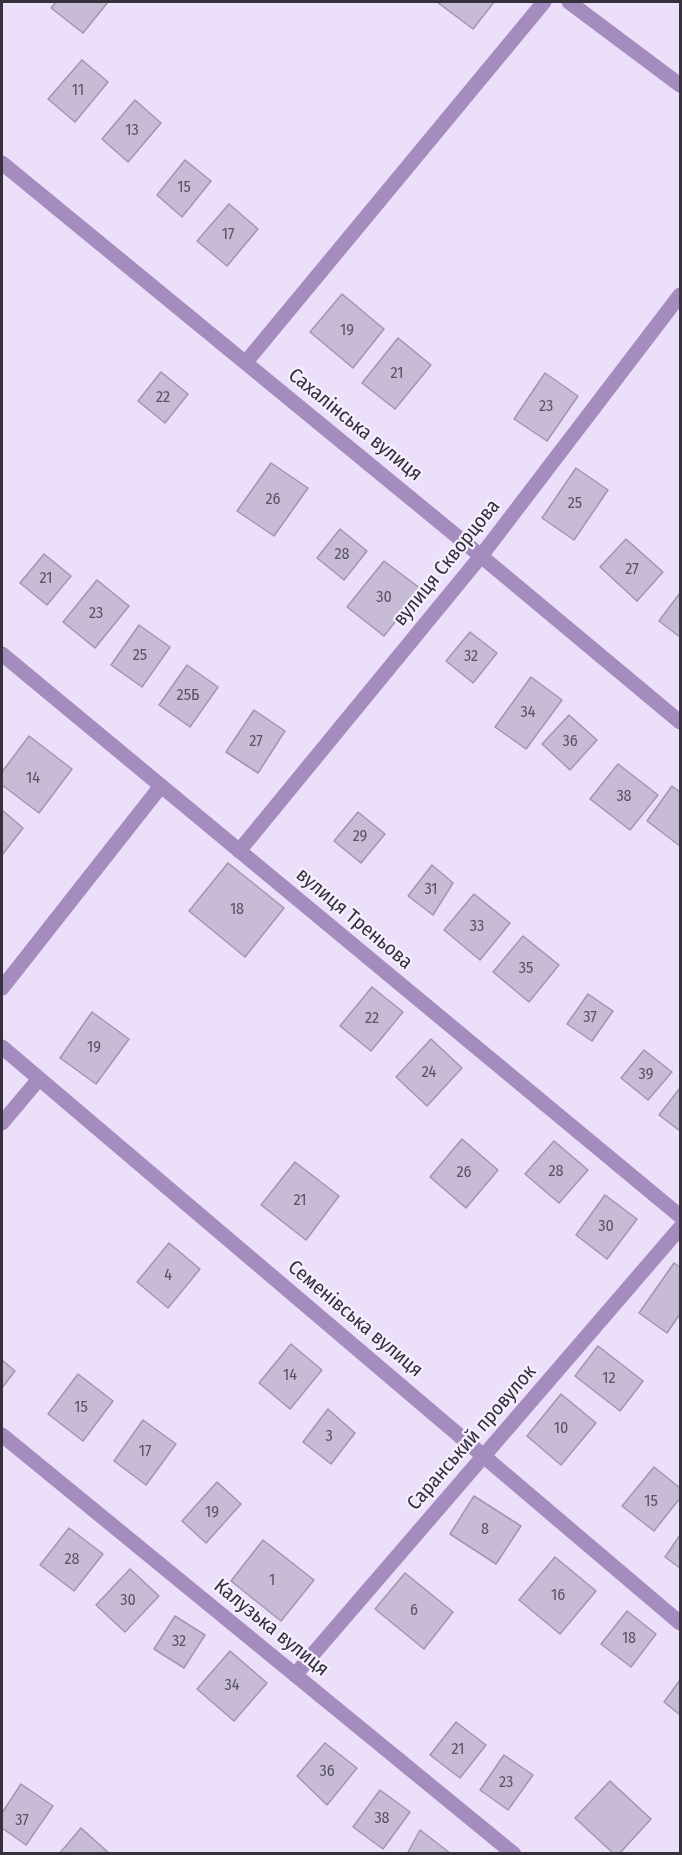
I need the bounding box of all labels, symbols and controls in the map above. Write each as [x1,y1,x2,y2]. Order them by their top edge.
house number: 11 [72,81,84,101]
house number: 13 [125,121,139,141]
house number: 15 [177,178,191,198]
house number: 17 [222,225,234,245]
house number: 19 [340,321,354,341]
street label: Сахалінська вулиця [283,364,427,486]
house number: 21 [391,364,403,384]
house number: 22 [156,388,170,408]
house number: 23 [539,397,553,417]
house number: 26 [266,490,280,510]
house number: 25 [568,494,582,514]
street label: вулиця Скворцова [389,495,505,631]
house number: 28 [334,545,350,565]
house number: 27 [625,560,639,580]
house number: 21 [40,569,52,589]
house number: 30 [376,588,392,608]
house number: 23 [89,604,103,624]
house number: 25 [133,646,147,666]
house number: 32 [464,647,478,667]
house number: 25Б [177,686,199,706]
house number: 34 [521,703,535,723]
house number: 27 [249,732,263,752]
house number: 36 [562,732,578,752]
house number: 14 [26,769,40,789]
house number: 38 [616,787,632,807]
house number: 29 [353,827,367,847]
street label: вулиця Треньова [291,863,417,975]
house number: 31 [424,880,438,900]
house number: 18 [230,900,244,920]
house number: 33 [470,917,484,937]
house number: 35 [519,959,533,979]
house number: 37 [583,1008,597,1028]
house number: 22 [365,1009,379,1029]
house number: 19 [87,1038,101,1058]
house number: 24 [422,1063,436,1083]
house number: 39 [639,1065,653,1085]
house number: 28 [548,1162,564,1182]
house number: 26 [457,1163,471,1183]
house number: 21 [294,1191,306,1211]
house number: 30 [598,1217,614,1237]
street label: Семенівська вулиця [283,1256,427,1382]
house number: 4 [164,1266,172,1286]
street label: Саранський провулок [402,1361,542,1515]
house number: 14 [283,1366,297,1386]
house number: 12 [602,1369,616,1389]
house number: 15 [74,1398,88,1418]
house number: 10 [554,1419,568,1439]
house number: 3 [325,1427,333,1447]
house number: 17 [139,1442,151,1462]
house number: 15 [644,1492,658,1512]
house number: 19 [205,1503,219,1523]
house number: 8 [481,1520,489,1540]
house number: 28 [64,1550,80,1570]
house number: 1 [269,1571,275,1591]
street label: Калузька вулиця [209,1574,333,1682]
house number: 16 [551,1586,565,1606]
house number: 30 [120,1591,136,1611]
house number: 6 [410,1601,418,1621]
house number: 18 [622,1629,636,1649]
house number: 32 [172,1632,186,1652]
house number: 34 [225,1676,239,1696]
house number: 21 [452,1740,464,1760]
house number: 36 [319,1762,335,1782]
house number: 23 [499,1773,513,1793]
house number: 38 [374,1809,390,1829]
house number: 37 [15,1811,29,1831]

